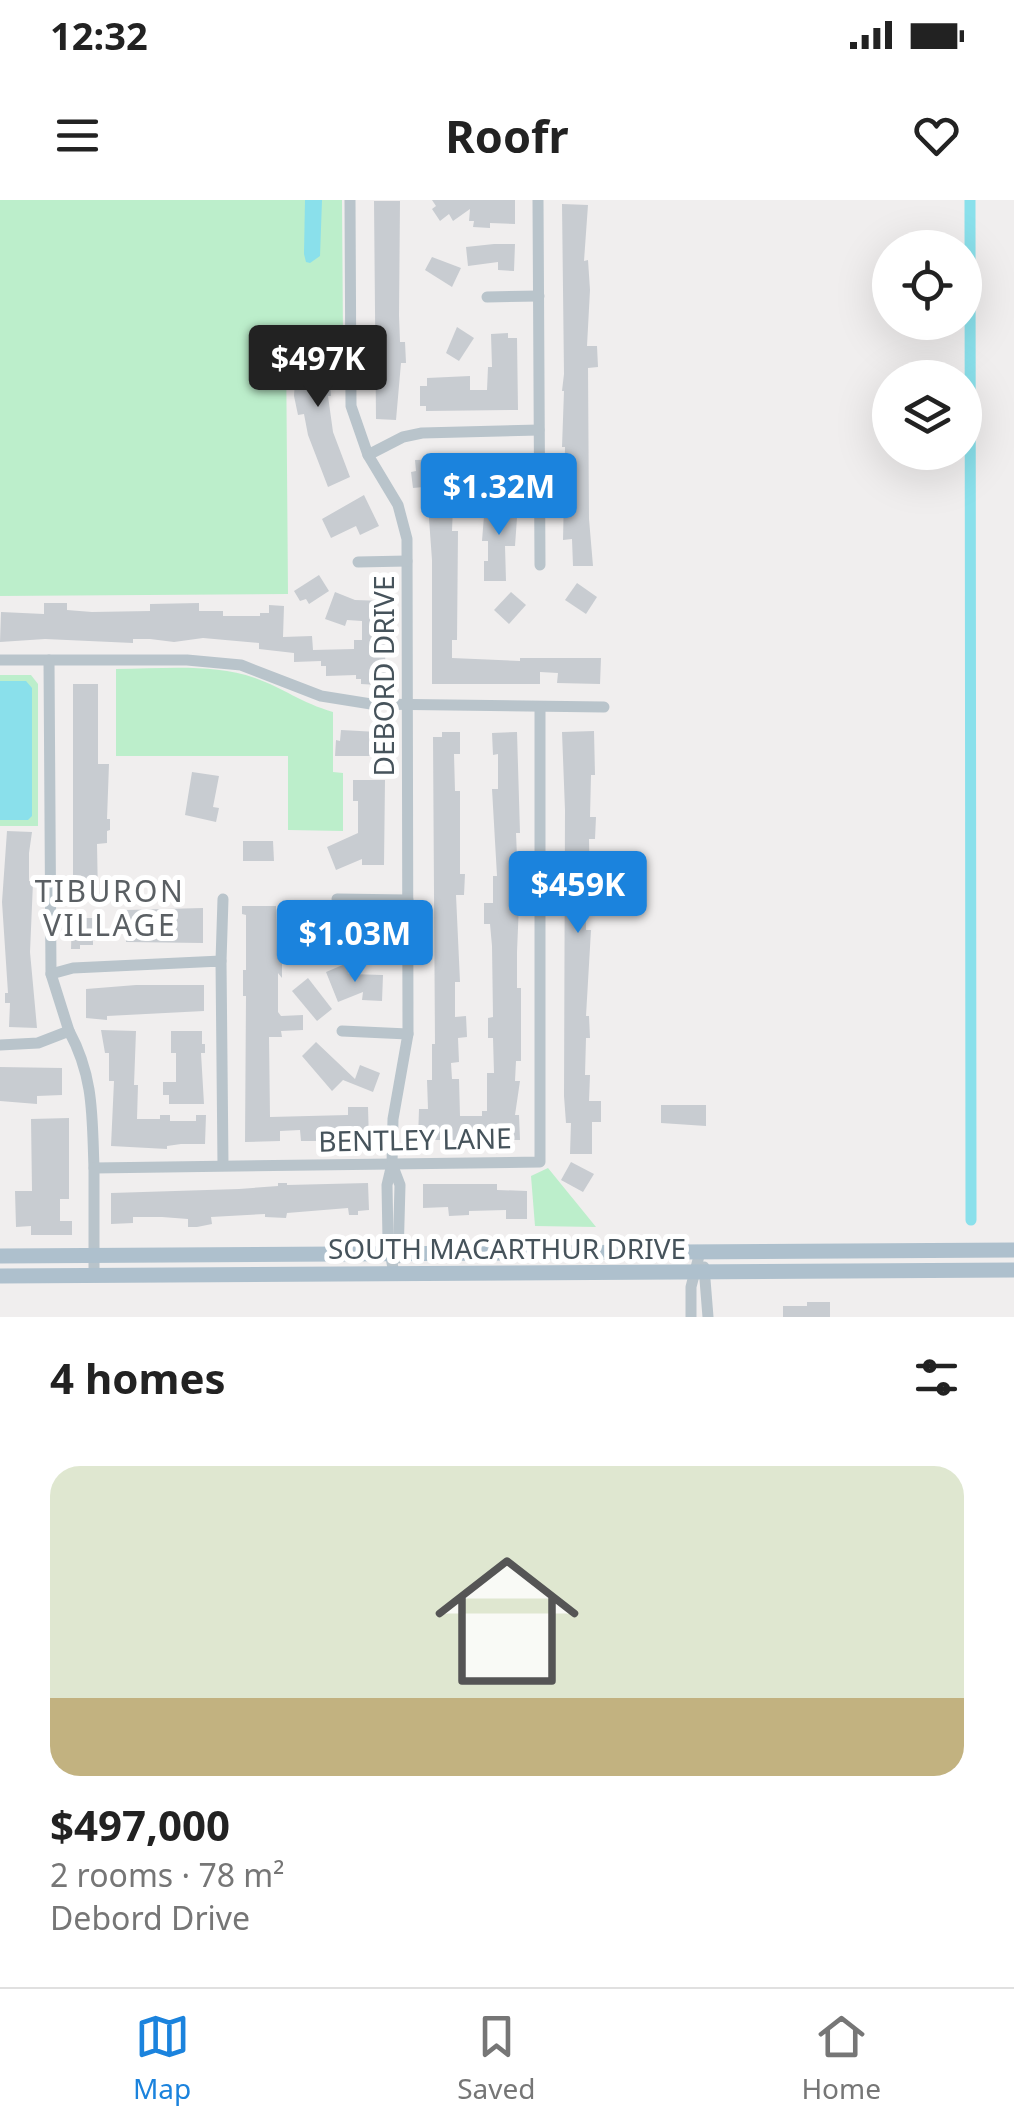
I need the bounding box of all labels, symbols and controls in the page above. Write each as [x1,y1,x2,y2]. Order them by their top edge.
text: 12:32 [50,9,148,61]
text: Roofr [445,105,569,166]
icon: menu [50,108,105,163]
icon: heart [909,108,964,163]
map controls [872,230,982,470]
button: locate [872,230,982,340]
pin: $497K [248,325,388,410]
text: $497K [271,336,365,379]
button: layers [872,360,982,470]
pin: $1.32M [418,453,580,538]
text: $1.32M [443,464,555,507]
street label: DEBORD DRIVE [364,576,402,776]
pin: $459K [508,851,648,936]
text: $459K [531,862,625,905]
district label: TIBURON VILLAGE [35,870,185,945]
pin: $1.03M [274,900,436,985]
text: $1.03M [299,911,411,954]
street label: BENTLEY LANE [318,1118,512,1160]
street label: SOUTH MACARTHUR DRIVE [328,1229,686,1267]
text: 4 homes [50,1349,226,1406]
icon: filters [909,1350,964,1405]
icon: home [417,1531,597,1711]
text: $497,000 [50,1796,230,1853]
text: 2 rooms · 78 m² [50,1853,284,1896]
text: Debord Drive [50,1896,250,1939]
tab: Map [133,2009,191,2107]
tab: Saved [457,2009,535,2107]
tab: Home [801,2009,881,2107]

